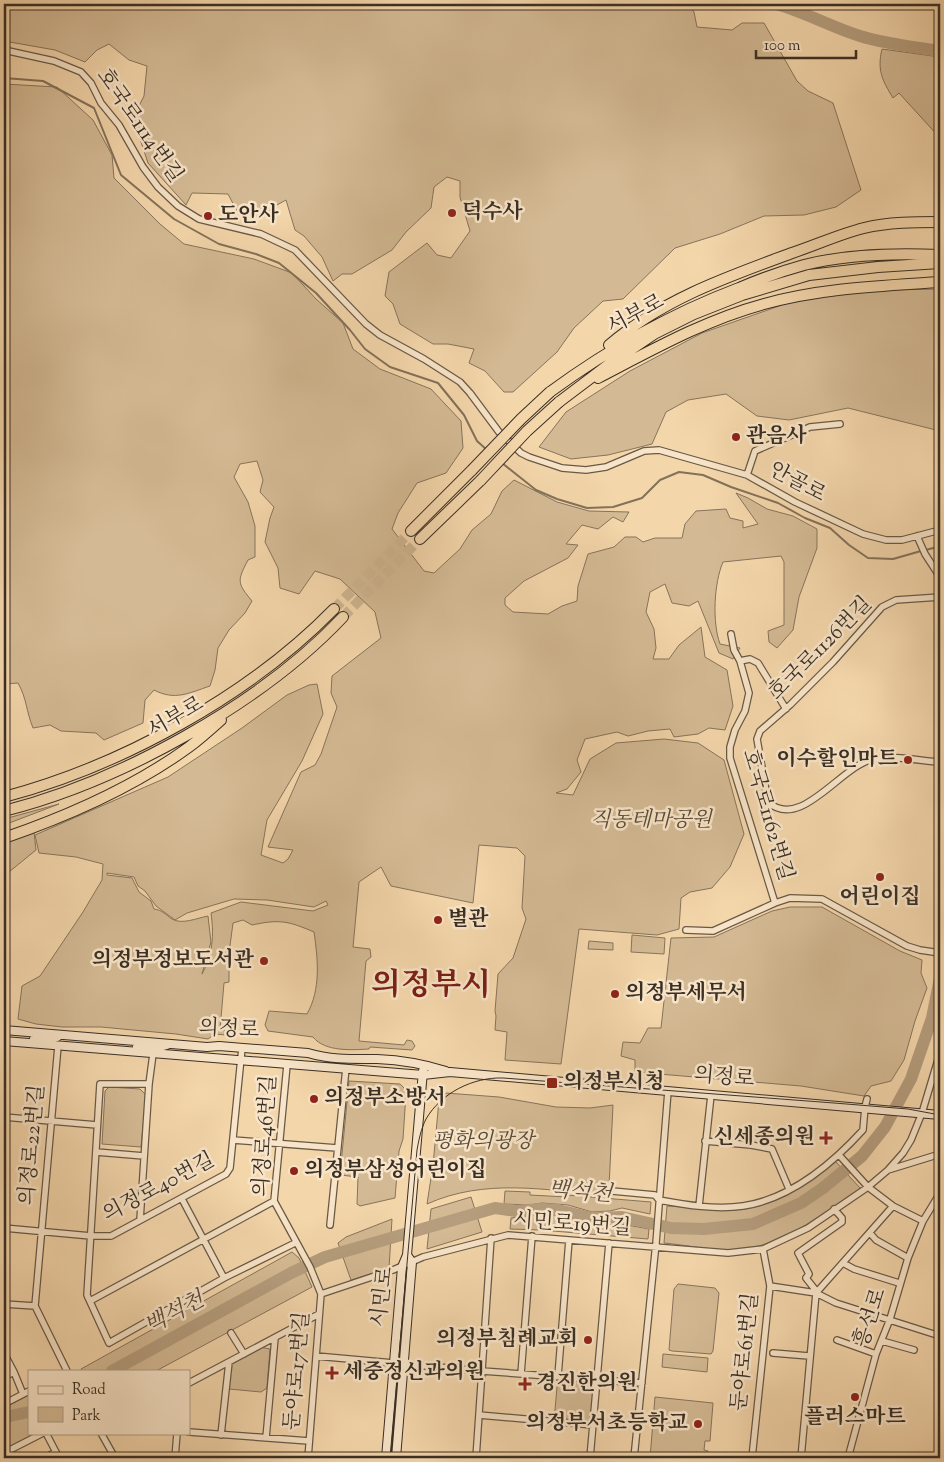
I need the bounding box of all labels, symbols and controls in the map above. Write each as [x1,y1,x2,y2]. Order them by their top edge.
scale bar [756,28,856,60]
text: 100 m [764,36,801,57]
street label: 호국로1114번길 [88,63,190,189]
place label: 덕수사 [462,198,524,228]
place label: 도안사 [218,201,280,231]
marker: 덕수사 [446,207,458,219]
marker: 도안사 [202,210,214,222]
street label: 서부로 [602,287,670,343]
place label: 관음사 [746,422,808,452]
marker: 관음사 [730,431,742,443]
street label: 안골로 [763,455,831,511]
street label: 호국로1126번길 [762,590,880,708]
street label: 서부로 [142,690,210,746]
place label: 이수할인마트 [776,745,898,775]
street label: 호국로1162번길 [734,746,800,884]
marker: 이수할인마트 [902,754,914,766]
park label: 직동테마공원 [590,806,714,836]
marker: 어린이집 [874,871,886,883]
place label: 어린이집 [839,883,921,913]
place label: 별관 [448,905,489,935]
marker: 별관 [432,914,444,926]
place label: 의정부정보도서관 [92,946,255,976]
marker: 의정부정보도서관 [258,955,270,967]
district label: 의정부시 [371,964,491,1009]
place label: 의정부세무서 [625,979,747,1009]
marker: 의정부세무서 [609,988,621,1000]
street label: 의정로 [198,1013,260,1047]
street label: 의정로 [692,1060,756,1096]
place label: 의정부시청 [563,1068,664,1098]
street label: 의정로46번길 [247,1074,285,1198]
marker: 의정부시청 [545,1076,559,1090]
street label: 의정로22번길 [13,1083,53,1207]
place label: 의정부소방서 [324,1084,446,1114]
marker: 의정부소방서 [308,1093,320,1105]
place label: 신세종의원 [714,1123,815,1153]
park label: 평화의광장 [432,1127,536,1157]
marker: 신세종의원 [819,1131,833,1145]
street label: 의정로40번길 [98,1146,220,1230]
place label: 의정부삼성어린이집 [304,1156,487,1186]
marker: 의정부삼성어린이집 [288,1165,300,1177]
water label: 백석천 [547,1174,615,1212]
street label: 시민로19번길 [512,1206,632,1244]
street label: 시민로 [364,1265,402,1329]
water label: 백석천 [139,1284,212,1343]
street label: 흥선로 [847,1284,895,1352]
street label: 둔야로61번길 [725,1291,767,1413]
street label: 둔야로17번길 [278,1310,318,1432]
place label: 의정부침례교회 [436,1325,578,1355]
marker: 의정부침례교회 [582,1334,594,1346]
place label: 세중정신과의원 [343,1358,485,1388]
marker: 세중정신과의원 [325,1366,339,1380]
place label: 경진한의원 [536,1369,637,1399]
legend [28,1370,190,1434]
marker: 경진한의원 [518,1377,532,1391]
text: Road [72,1380,106,1401]
marker: 플러스마트 [849,1391,861,1403]
place label: 플러스마트 [804,1403,906,1433]
text: Park [72,1406,101,1427]
place label: 의정부서초등학교 [526,1409,688,1439]
marker: 의정부서초등학교 [692,1418,704,1430]

